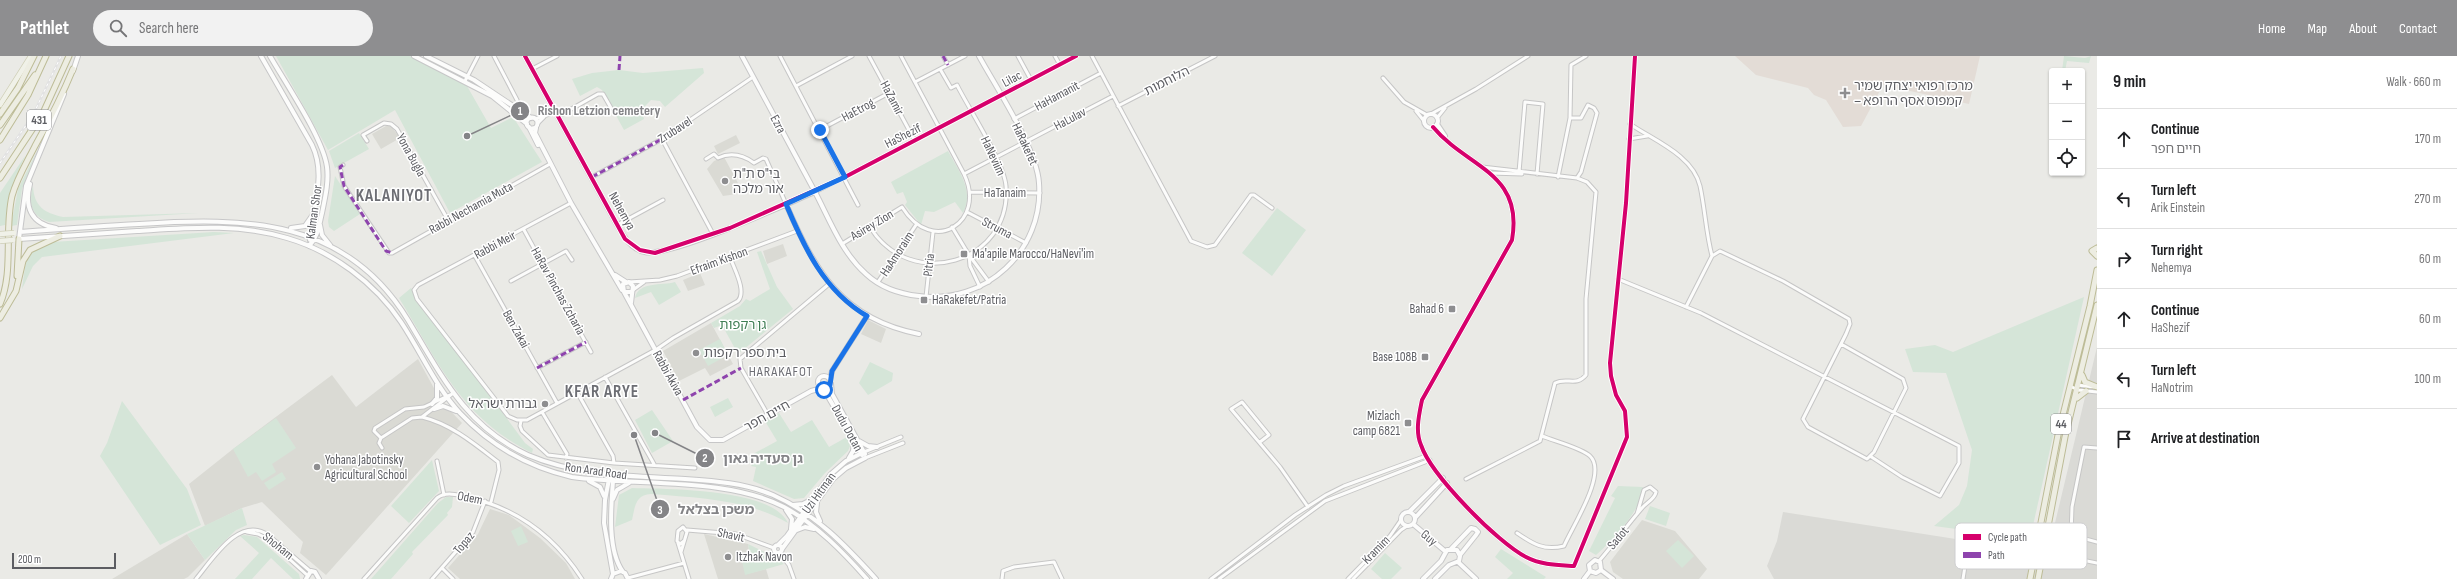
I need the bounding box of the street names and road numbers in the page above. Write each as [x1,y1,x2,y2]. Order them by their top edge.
street label: הלוחמות [1142,63,1192,99]
street label: Lilac [999,67,1025,91]
street label: HaZamir [876,78,908,118]
street label: HaHamanit [1032,78,1082,114]
street label: HaEtrog [839,95,877,125]
street label: HaLulav [1051,104,1089,134]
road number: 431 [27,110,51,130]
street label: Ezra [767,112,789,136]
street label: Zrubavel [655,113,695,147]
street label: HaShezif [882,120,924,152]
street label: HaRakefet [1008,120,1042,168]
street label: Yona Bugla [393,131,429,179]
street label: HaNeviim [977,134,1009,178]
street label: Rabbi Nechamia Muta [426,178,516,238]
street label: Kalman Shor [302,184,326,240]
street label: HaTanaim [984,185,1026,201]
street label: Nehemya [605,189,639,233]
street label: Asirey Zion [847,206,896,245]
street label: Struma [979,214,1015,242]
street label: Rabbi Meir [471,227,519,263]
street label: HaAmoraim [877,228,917,280]
street label: Efraim Kishon [688,243,750,279]
street label: HaRav Pinchas Zcharia [527,244,589,338]
street label: Pitria [920,253,938,277]
street label: Ben Zakai [499,307,533,351]
street label: Rabbi Akiva [649,348,687,398]
street label: חיים חפר [741,397,793,435]
street label: Dudu Dotan [828,402,866,454]
road number: 44 [2051,414,2071,434]
street label: Ron Arad Road [564,459,628,483]
street label: Uzi Hitman [799,469,839,517]
street label: Odem [456,488,484,508]
street label: Sadot [1604,523,1632,553]
street label: Shavit [716,524,746,546]
street label: Guy [1417,526,1441,550]
street label: Topaz [450,528,478,558]
street label: Shoham [259,529,297,563]
street label: Kramim [1359,532,1393,568]

